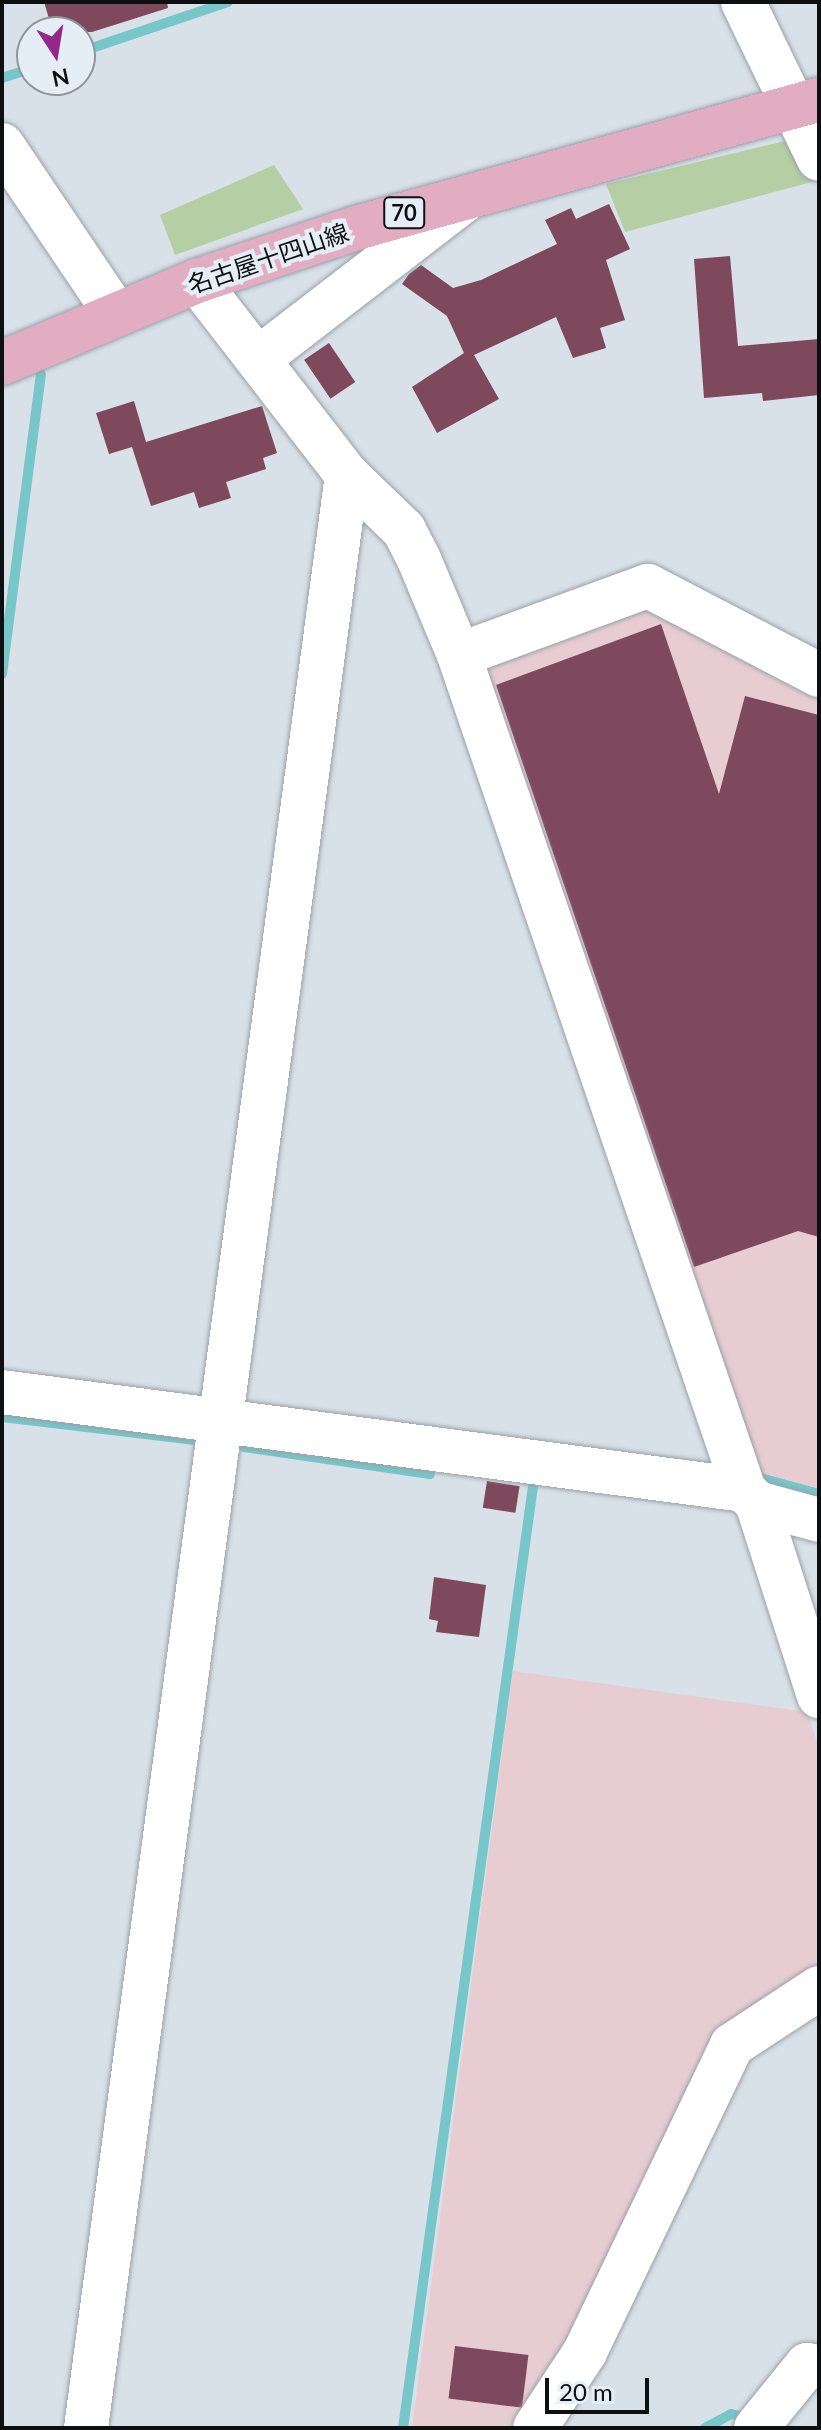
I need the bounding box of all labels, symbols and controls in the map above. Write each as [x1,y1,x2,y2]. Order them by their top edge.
north arrow [16,16,96,96]
text: N [50,63,72,93]
road number: 70 [382,195,426,231]
street label: 名古屋十四山線 [184,217,352,299]
scale bar [549,2362,653,2412]
text: 20 m [559,2377,613,2406]

